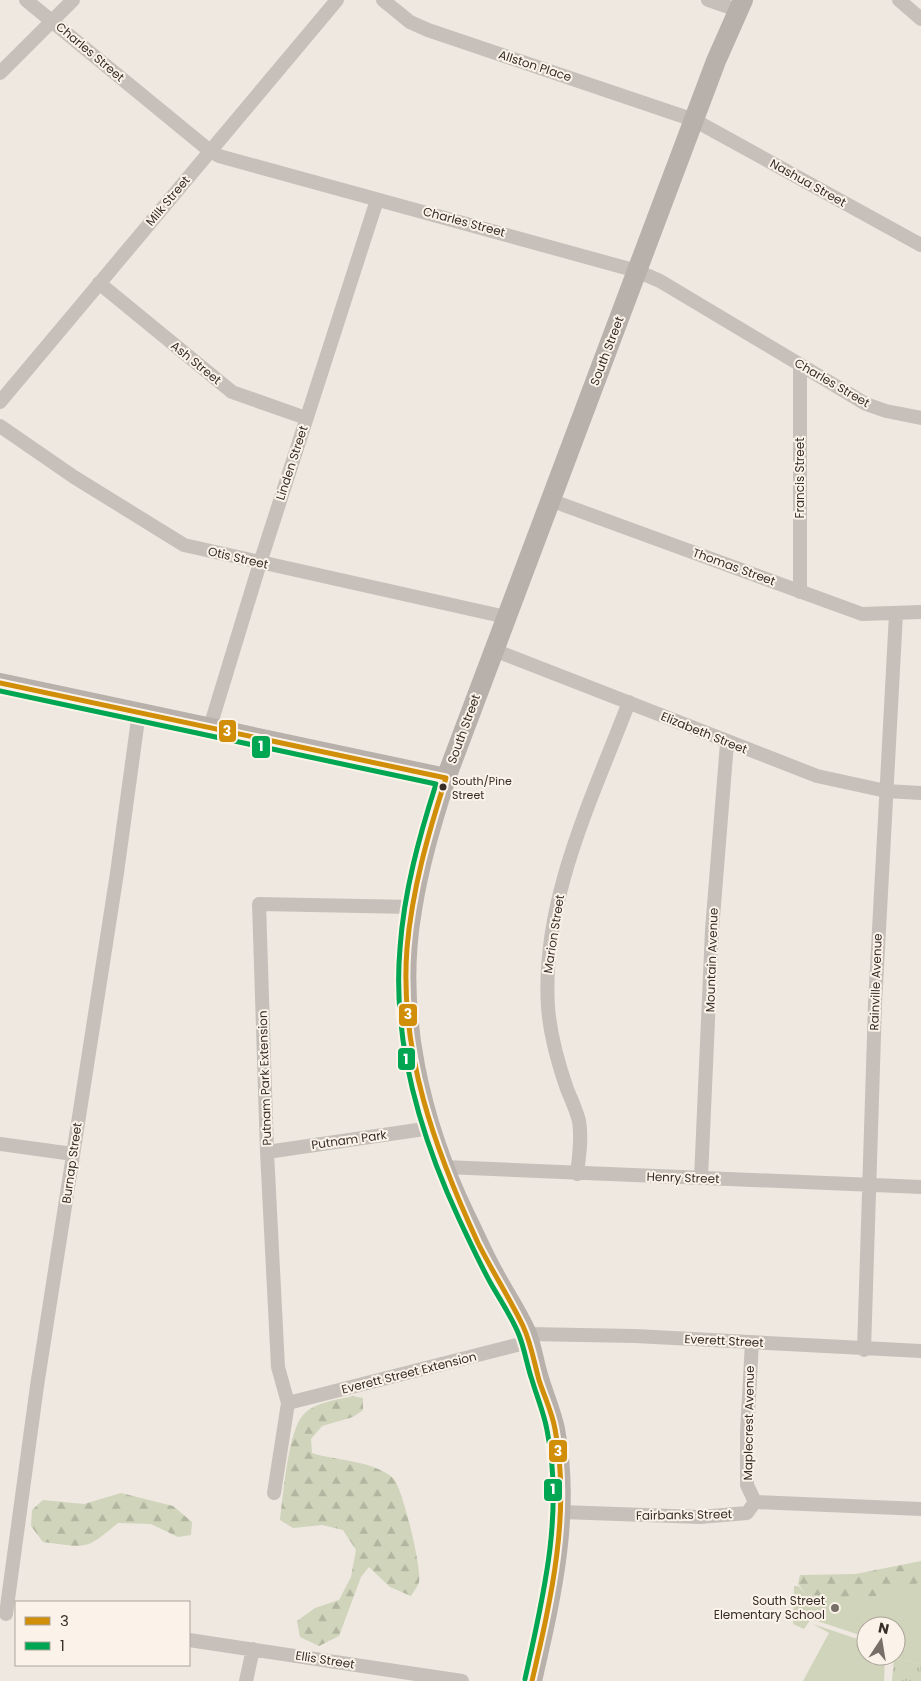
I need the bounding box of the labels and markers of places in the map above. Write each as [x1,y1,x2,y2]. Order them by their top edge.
place label: South/Pine Street [452,773,512,803]
marker: South/Pine Street [438,782,448,792]
place label: South Street Elementary School [714,1592,825,1623]
marker: South Street Elementary School [829,1602,841,1614]

